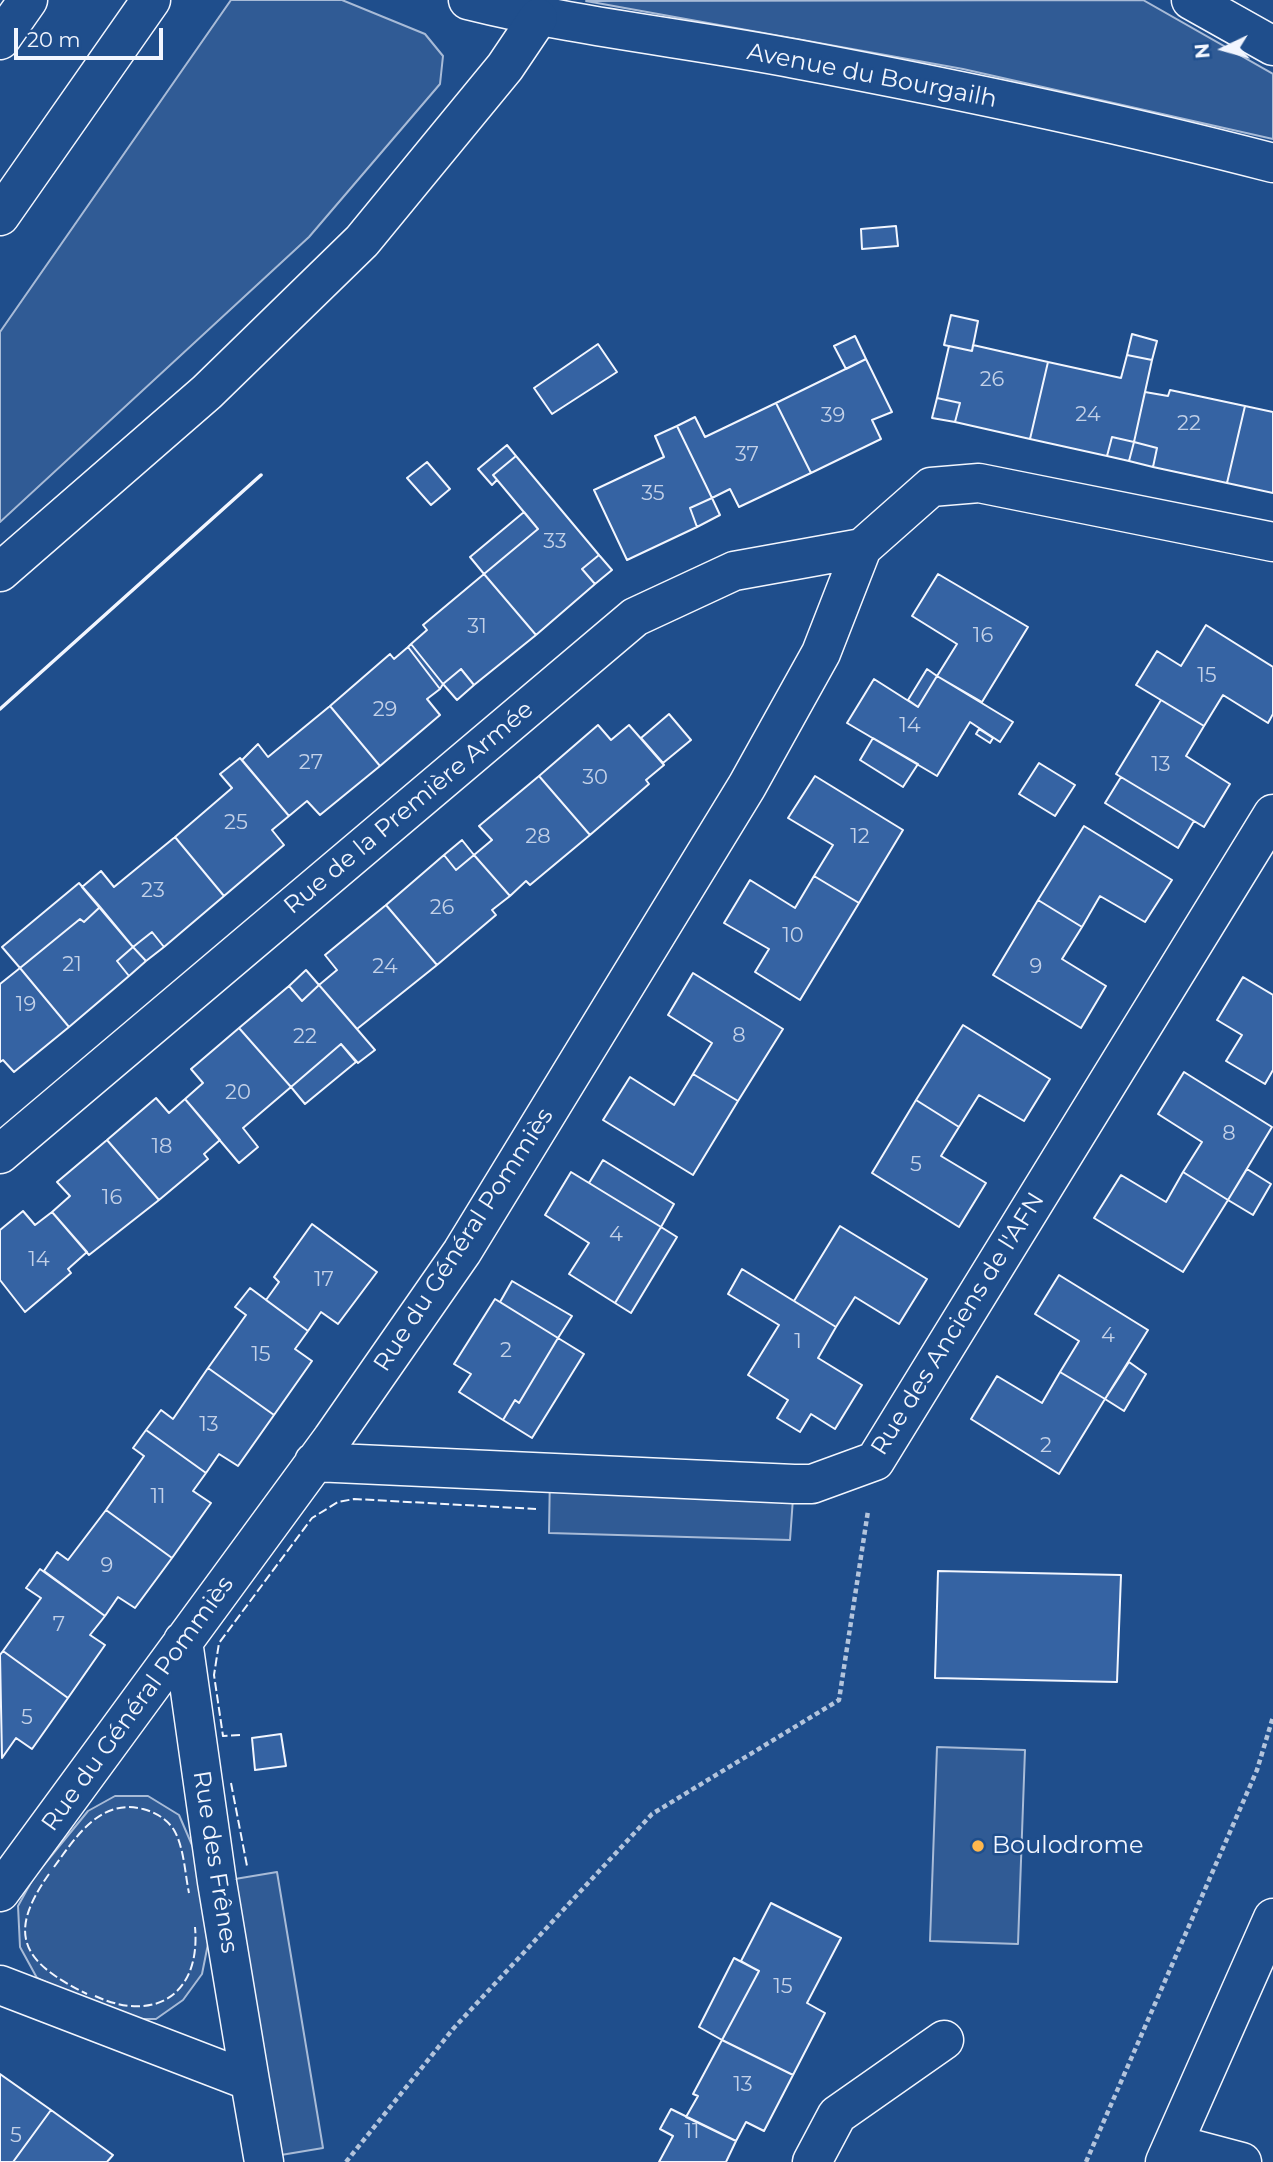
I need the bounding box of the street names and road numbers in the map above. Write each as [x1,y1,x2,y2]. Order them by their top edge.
street label: Avenue du Bourgailh [745,38,999,114]
street label: Rue de la Première Armée [279,695,539,921]
street label: Rue du Général Pommiès [368,1103,560,1377]
street label: Rue des Anciens de l'AFN [865,1187,1051,1461]
street label: Rue du Général Pommiès [36,1571,240,1837]
street label: Rue des Frênes [186,1769,244,1955]

